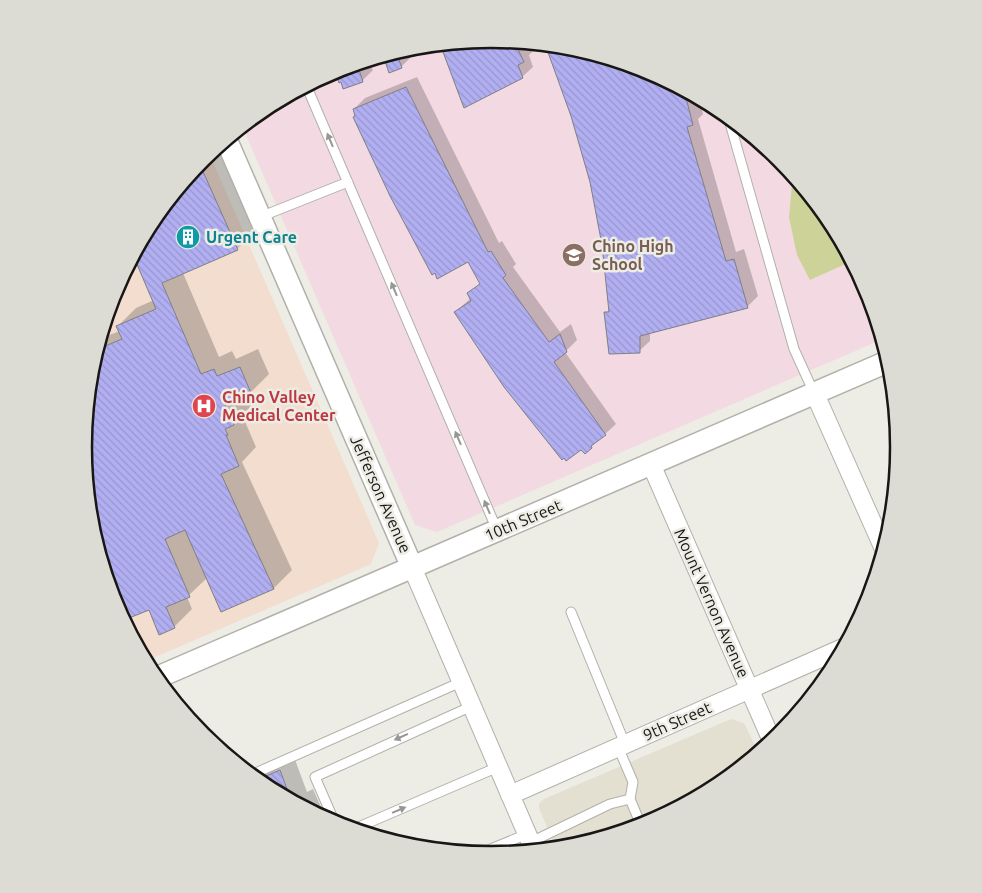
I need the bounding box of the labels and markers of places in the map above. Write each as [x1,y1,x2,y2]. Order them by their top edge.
building icon: Urgent Care [175,224,201,250]
place label: Urgent Care [206,228,297,246]
place label: Chino High School [592,237,674,273]
school or university icon: Chino High School [561,242,587,268]
place label: Chino Valley Medical Center [222,388,336,424]
hospital icon: Chino Valley Medical Center [191,393,217,419]

